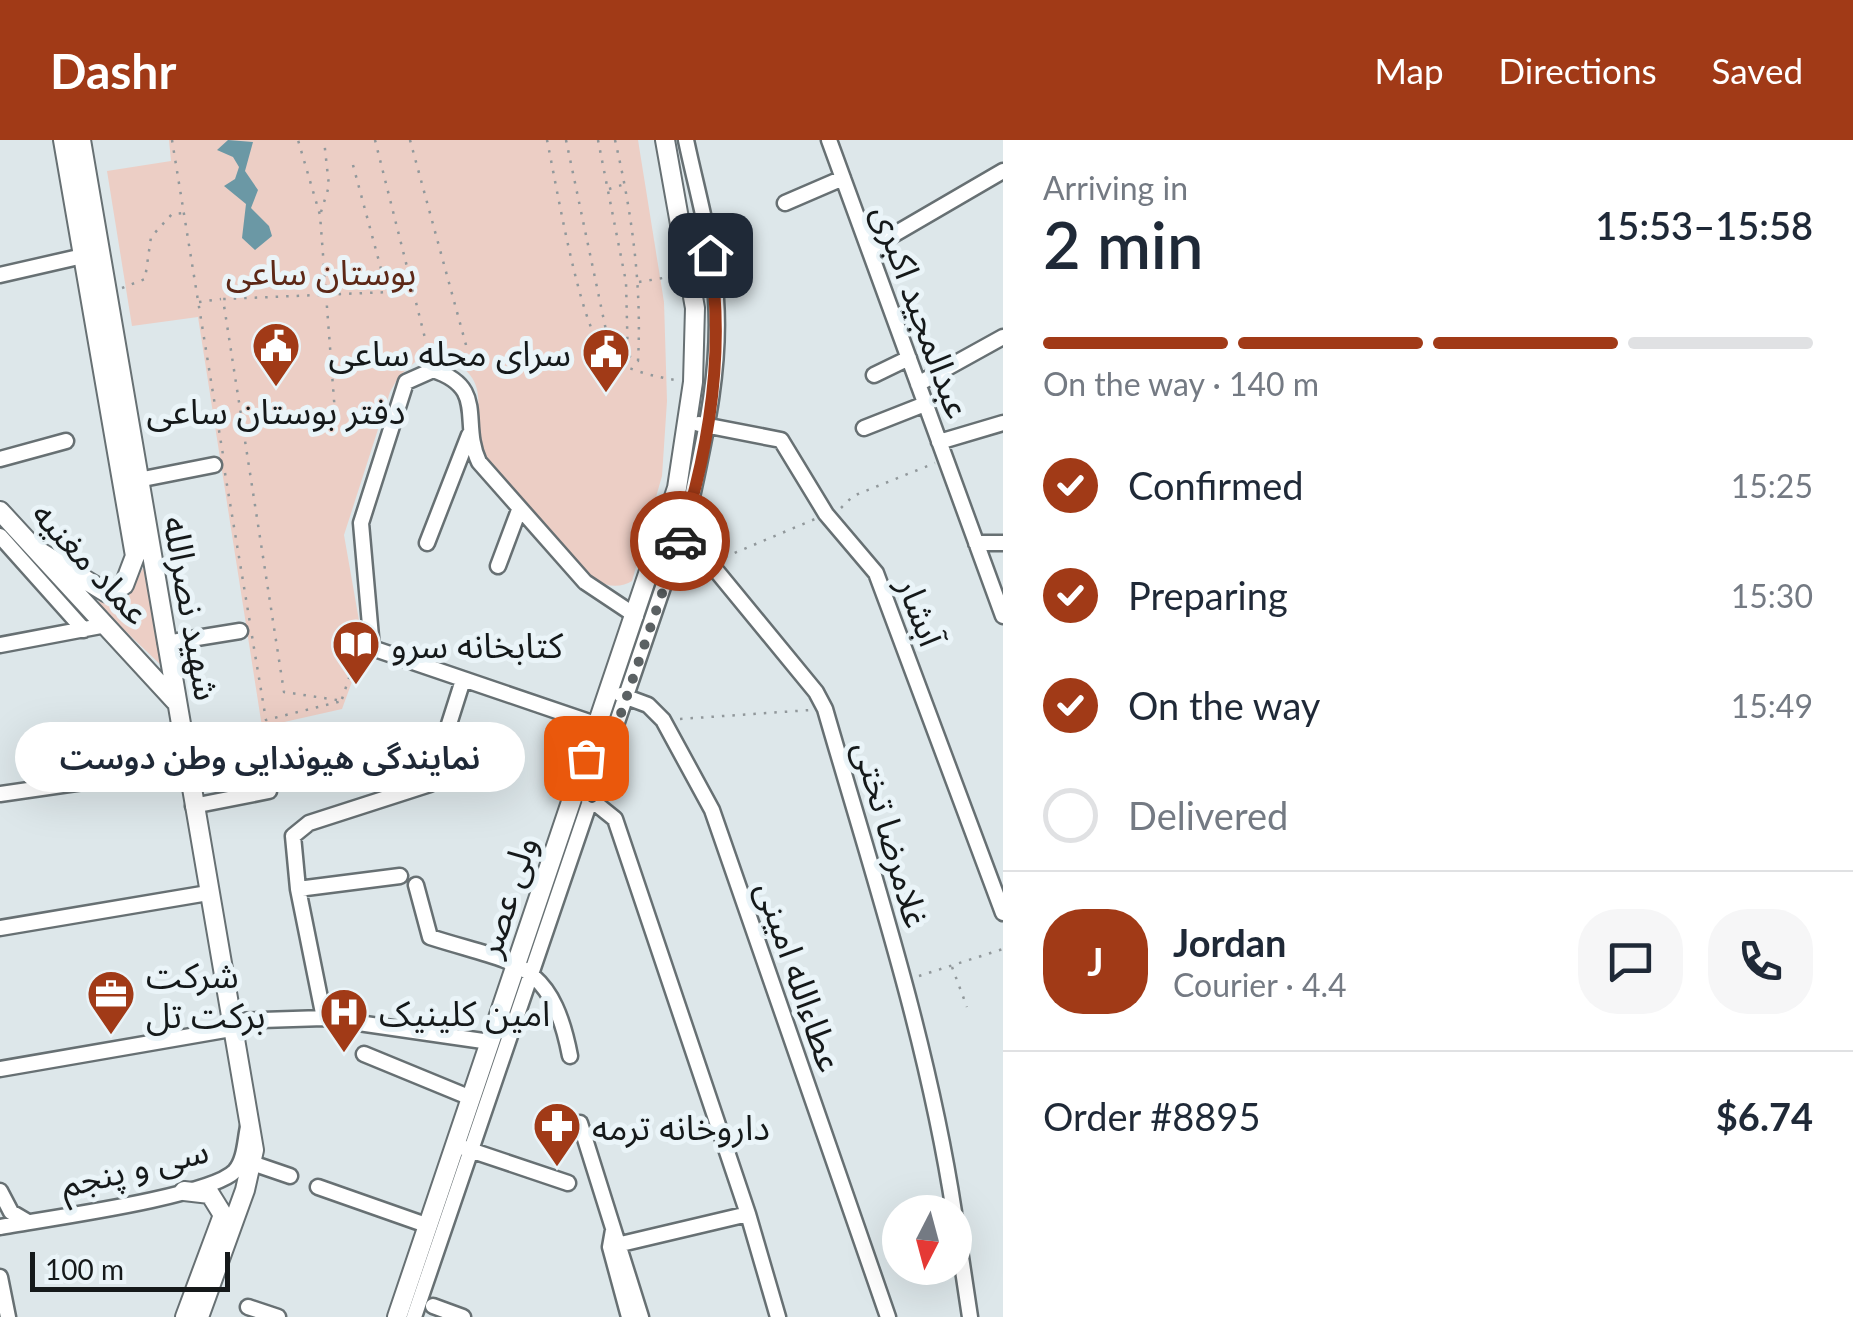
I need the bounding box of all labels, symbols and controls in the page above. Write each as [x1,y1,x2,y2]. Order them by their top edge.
text: Dashr [50,42,176,99]
text: Map [1375,49,1444,91]
text: Directions [1499,49,1657,91]
text: Saved [1712,49,1803,91]
text: Arriving in [1043,168,1188,207]
street label: عبدالمجید اکبری [864,199,981,424]
text: 15:53–15:58 [1595,202,1813,248]
text: 2 min [1043,205,1203,283]
pin [668,213,753,298]
icon: home [683,228,738,283]
park label: بوستان ساعی [226,250,416,293]
public building icon: دفتر بوستان ساعی [250,320,302,388]
public building icon: سرای محله ساعی [580,326,632,394]
place label: سرای محله ساعی [329,331,571,374]
text: On the way · 140 m [1043,364,1319,403]
place label: دفتر بوستان ساعی [147,389,405,432]
icon: check [1043,458,1098,513]
text: Confirmed [1128,462,1304,508]
text: 15:25 [1731,466,1813,505]
courier [630,491,730,591]
street label: عماد مغنیه [25,492,159,632]
street label: شهید نصرالله [155,513,230,704]
icon: car [653,514,708,569]
icon: check [1043,568,1098,623]
street label: آبشار [888,570,955,654]
text: Preparing [1128,572,1288,618]
text: 15:30 [1731,576,1813,615]
library icon: کتابخانه سرو [330,618,382,686]
place label: کتابخانه سرو [391,623,563,666]
icon: check [1043,678,1098,733]
text: On the way [1128,682,1320,728]
text: 15:49 [1731,686,1813,725]
pin [544,716,629,801]
callout: نمایندگی هیوندایی وطن دوست [16,723,526,793]
icon: bag [559,731,614,786]
street label: غلامرضا تختی [845,736,940,932]
text: نمایندگی هیوندایی وطن دوست [60,737,480,776]
text: Delivered [1128,792,1288,838]
street label: ولی عصر [466,830,545,963]
street label: عطاءالله امینی [748,875,853,1077]
button: chat [1578,909,1683,1014]
button: phone [1708,909,1813,1014]
text: Jordan [1173,919,1286,965]
text: J [1087,938,1104,984]
place label: شرکت برکت تل [146,953,266,1036]
text: Courier · 4.4 [1173,965,1347,1004]
office icon: شرکت برکت تل [85,968,137,1036]
hospital icon: امین کلینیک [318,986,370,1054]
place label: امین کلینیک [379,991,550,1034]
text: Order #8895 [1043,1093,1260,1139]
text: $6.74 [1716,1093,1813,1139]
pharmacy icon: داروخانه ترمه [531,1100,583,1168]
place label: داروخانه ترمه [592,1105,770,1149]
street label: سی و پنجم [56,1127,214,1212]
north arrow [882,1195,972,1285]
map controls [882,1195,972,1285]
scale bar [30,1247,230,1292]
text: 100 m [45,1252,124,1286]

